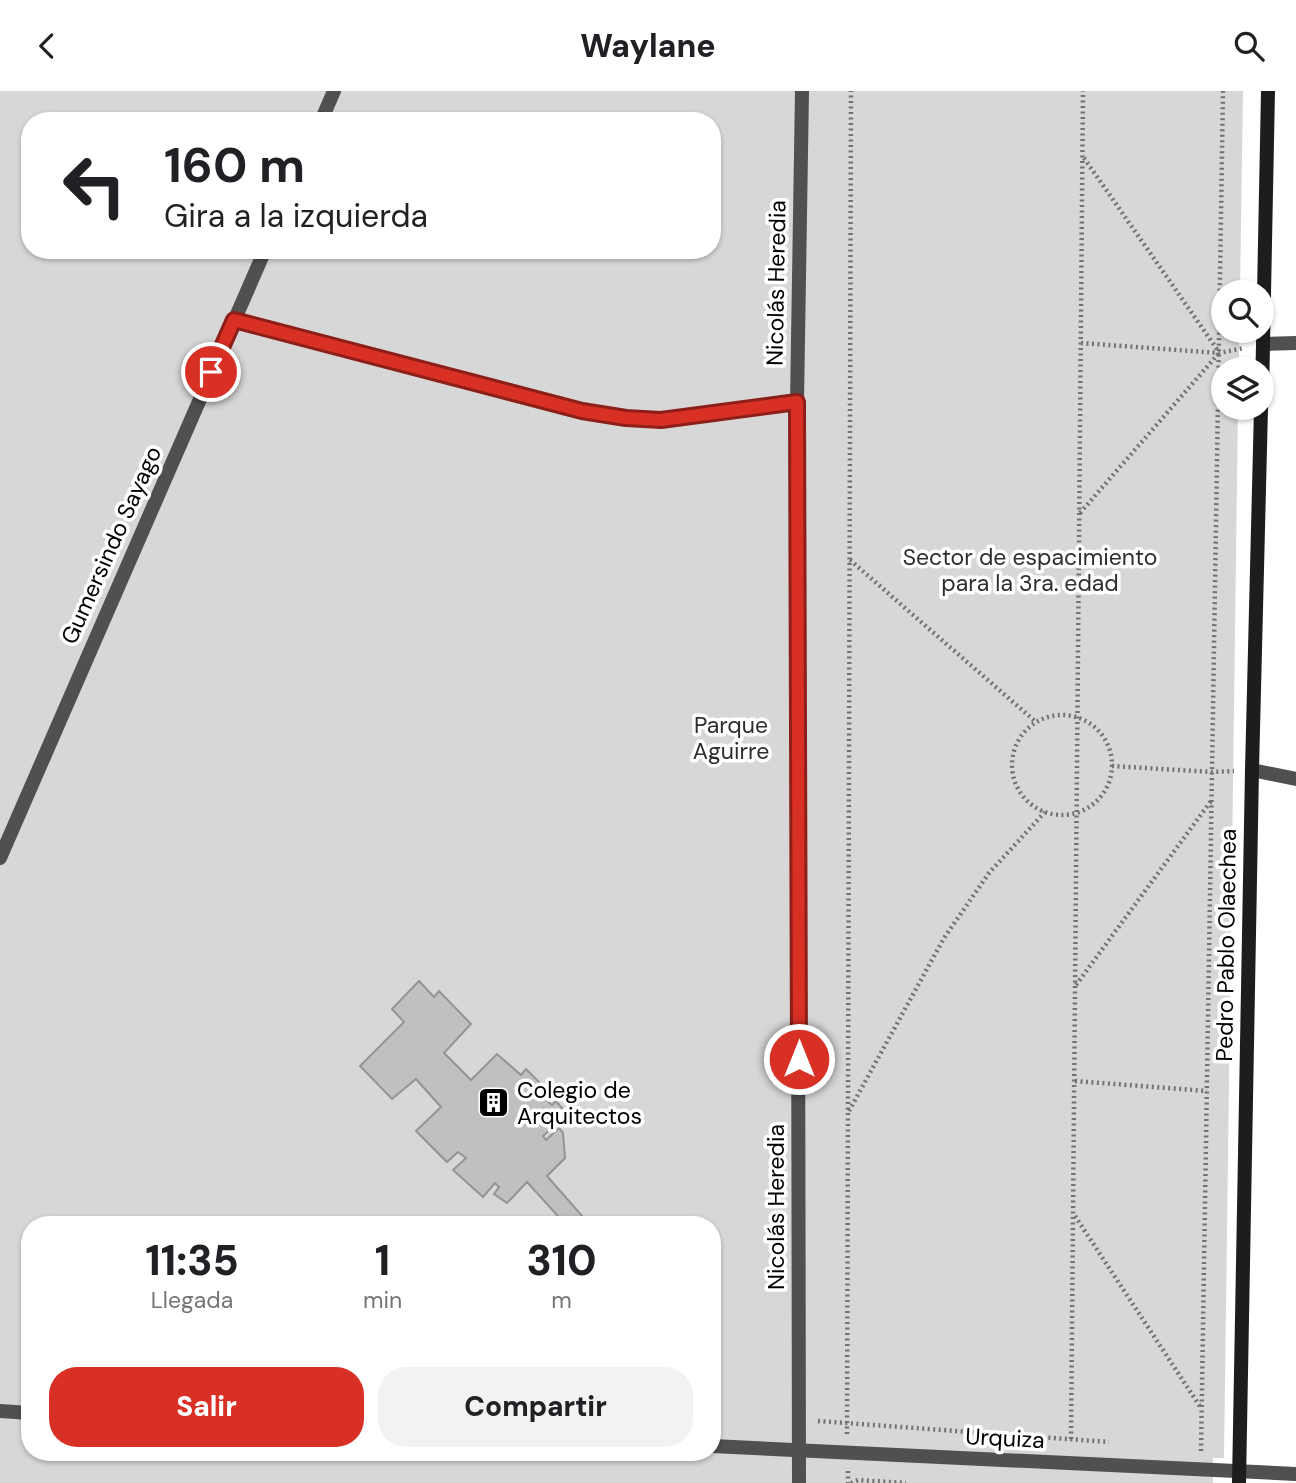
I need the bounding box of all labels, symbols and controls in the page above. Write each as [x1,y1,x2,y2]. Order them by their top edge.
text: Waylane [580,25,716,67]
icon: back [28,27,66,65]
icon: search [1230,27,1268,65]
text: 160 m [164,133,305,197]
icon: left [49,140,140,231]
text: Gira a la izquierda [164,195,428,237]
street label: Nicolás Heredia [760,200,792,366]
map controls [1211,280,1274,420]
button: search [1211,280,1274,343]
pin [181,342,241,402]
icon: arrive [192,353,230,391]
button: layers [1211,357,1274,420]
street label: Gumersindo Sayago [54,441,168,649]
park label: Sector de espacimiento para la 3ra. edad [903,542,1157,598]
park label: Parque Aguirre [693,710,769,766]
street label: Pedro Pablo Olaechea [1209,828,1243,1062]
position arrow [762,1022,836,1096]
place label: Colegio de Arquitectos [517,1075,642,1131]
building icon: Colegio de Arquitectos [477,1086,511,1120]
street label: Nicolás Heredia [761,1124,791,1290]
text: 11:35 [145,1233,239,1288]
text: 1 [375,1233,390,1288]
text: 310 [526,1233,597,1288]
text: Llegada [151,1285,233,1315]
text: min [363,1285,402,1315]
text: m [551,1285,572,1315]
button: Salir [49,1367,364,1447]
button: Compartir [378,1367,693,1447]
street label: Urquiza [965,1421,1045,1455]

